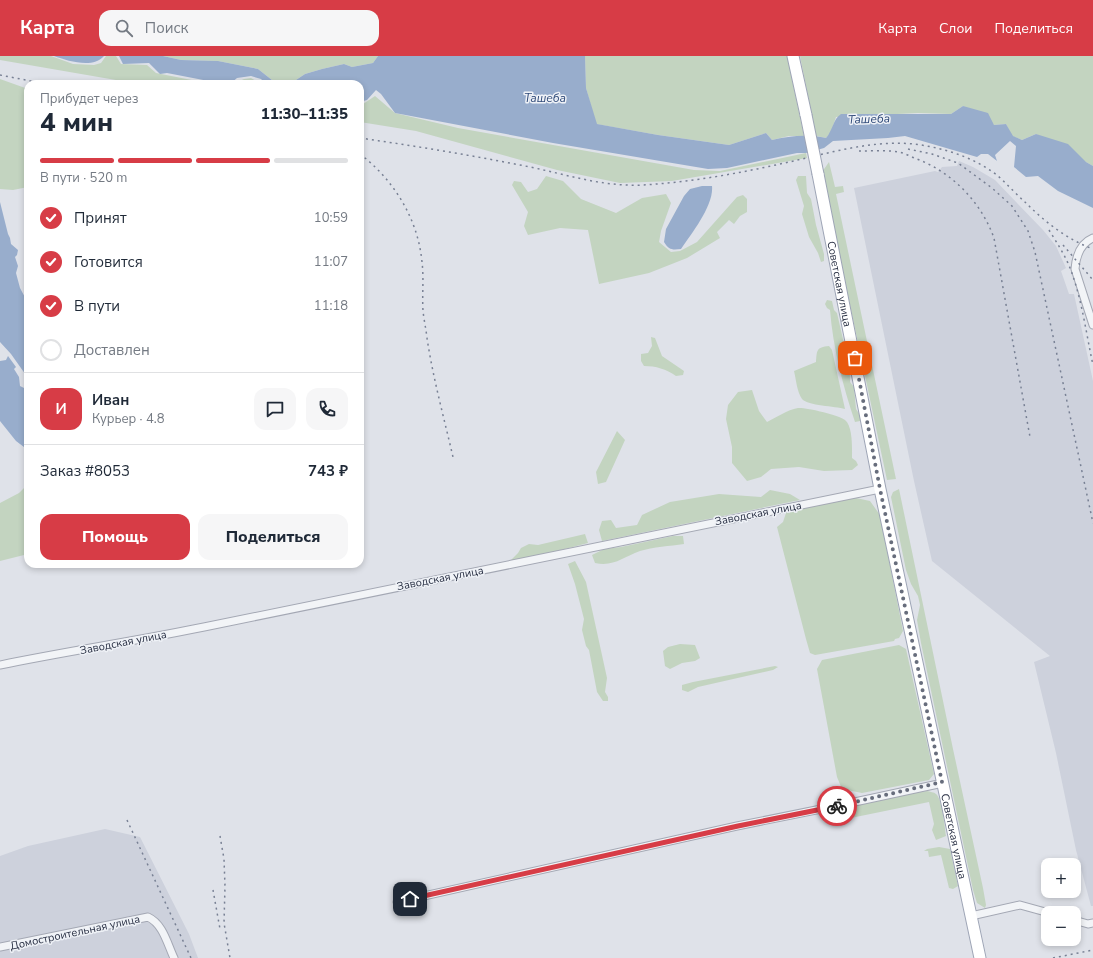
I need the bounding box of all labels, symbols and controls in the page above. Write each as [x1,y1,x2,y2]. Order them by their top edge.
search box [99,10,379,46]
text: Карта [20,15,75,41]
icon: search [113,17,135,39]
text: Поиск [145,18,188,38]
text: Карта [878,19,917,38]
text: Слои [939,19,973,38]
text: Поделиться [995,19,1073,38]
text: Прибудет через [40,90,138,108]
water label: Ташеба [524,90,566,106]
text: 11:30–11:35 [261,104,348,124]
text: 4 мин [40,105,113,140]
water label: Ташеба [848,110,890,128]
text: В пути · 520 m [40,169,127,187]
icon: check [40,207,62,229]
text: Принят [74,208,127,228]
text: 10:59 [314,209,348,227]
street label: Советская улица [823,240,855,328]
icon: check [40,251,62,273]
text: Готовится [74,252,143,272]
text: 11:07 [314,253,348,271]
icon: check [40,295,62,317]
text: В пути [74,296,120,316]
text: 11:18 [314,297,348,315]
text: Доставлен [74,340,150,360]
pin [838,341,872,375]
icon: bag [844,347,866,369]
button: chat [254,388,296,430]
button: phone [306,388,348,430]
text: Иван [92,390,129,410]
text: И [55,399,67,419]
text: Курьер · 4.8 [92,410,165,428]
text: Заказ #8053 [40,461,130,481]
text: 743 ₽ [308,461,348,481]
street label: Заводская улица [713,498,803,529]
button: Помощь [40,514,190,560]
button: Поделиться [198,514,348,560]
street label: Заводская улица [395,563,485,594]
street label: Заводская улица [78,627,168,658]
courier [817,786,857,826]
street label: Советская улица [937,792,970,880]
icon: bike [826,795,848,817]
map controls [1041,858,1081,946]
button: + [1041,858,1081,898]
pin [393,882,427,916]
icon: home [399,888,421,910]
button: − [1041,906,1081,946]
street label: Домостроительная улица [9,911,141,954]

